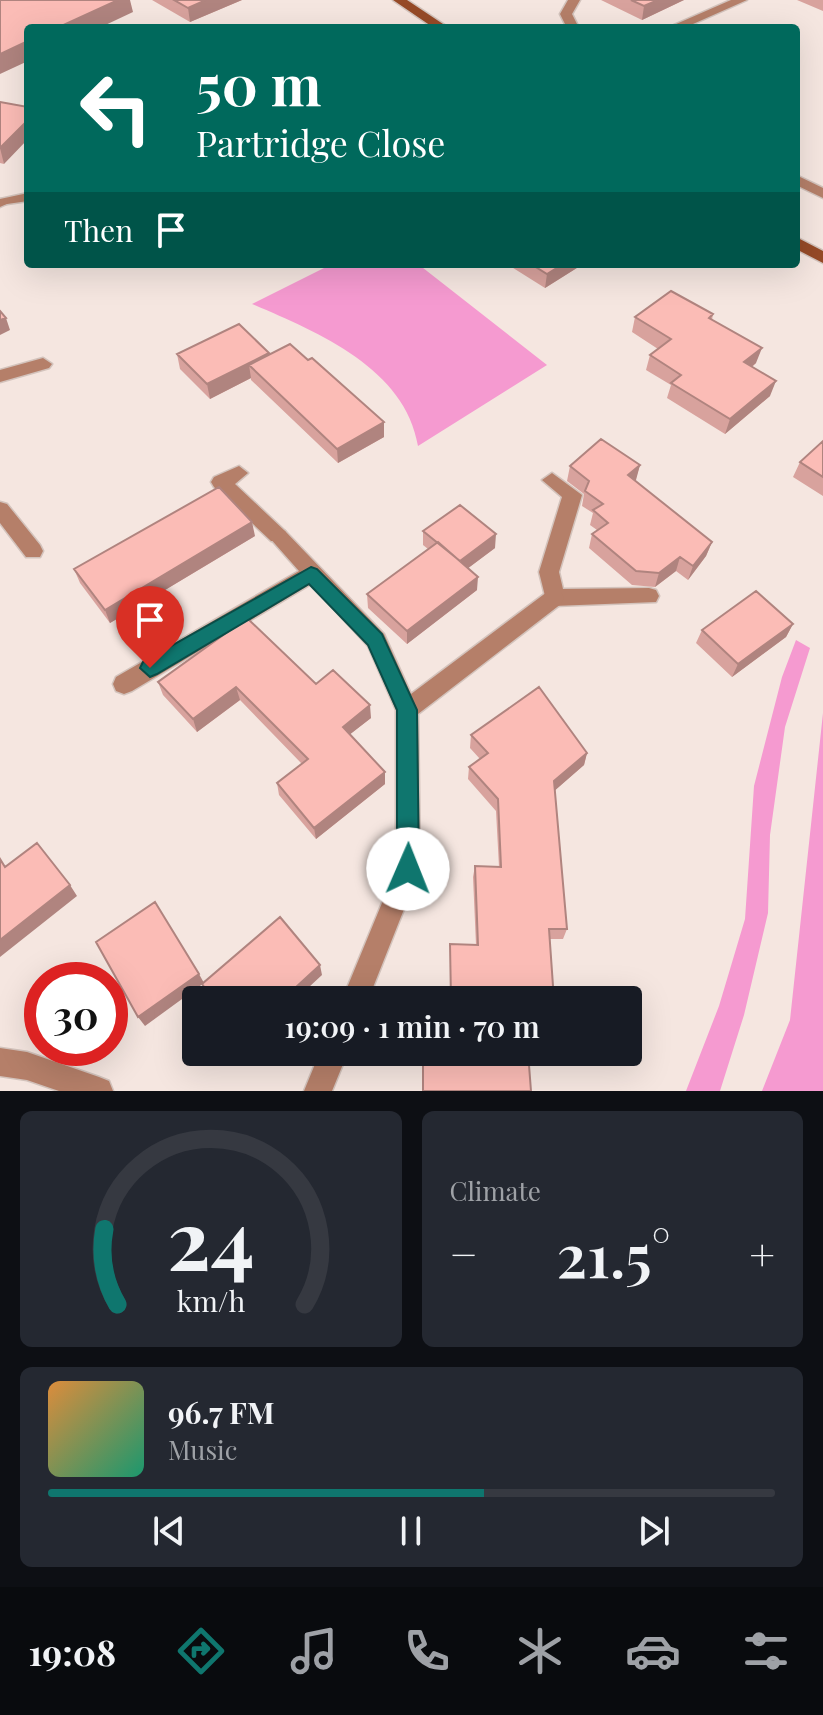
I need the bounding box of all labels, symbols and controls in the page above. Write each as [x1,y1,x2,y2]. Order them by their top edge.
text: 50 m [196,46,322,121]
icon: left [64,56,168,160]
text: Partridge Close [196,118,446,166]
icon: arrive [149,208,193,252]
text: Then [64,210,133,250]
pin [116,586,184,668]
icon: arrive [128,598,172,642]
position arrow [366,827,450,911]
speed limit sign: 30 [24,962,128,1066]
text: 19:09 · 1 min · 70 m [284,1006,540,1046]
text: Climate [450,1173,541,1208]
text: 24 [167,1181,254,1292]
text: 21.5° [557,1213,671,1293]
text: − [450,1223,478,1282]
text: + [749,1223,775,1282]
text: km/h [176,1281,245,1319]
text: 96.7 FM [168,1392,275,1432]
text: Music [168,1432,237,1467]
icon: previous [147,1509,191,1553]
icon: pause [389,1509,433,1553]
icon: next [632,1509,676,1553]
icon: directions [173,1623,229,1679]
icon: music [286,1623,342,1679]
icon: phone [399,1623,455,1679]
icon: climate [512,1623,568,1679]
icon: car [625,1623,681,1679]
icon: filters [738,1623,794,1679]
text: 19:08 [29,1627,116,1675]

